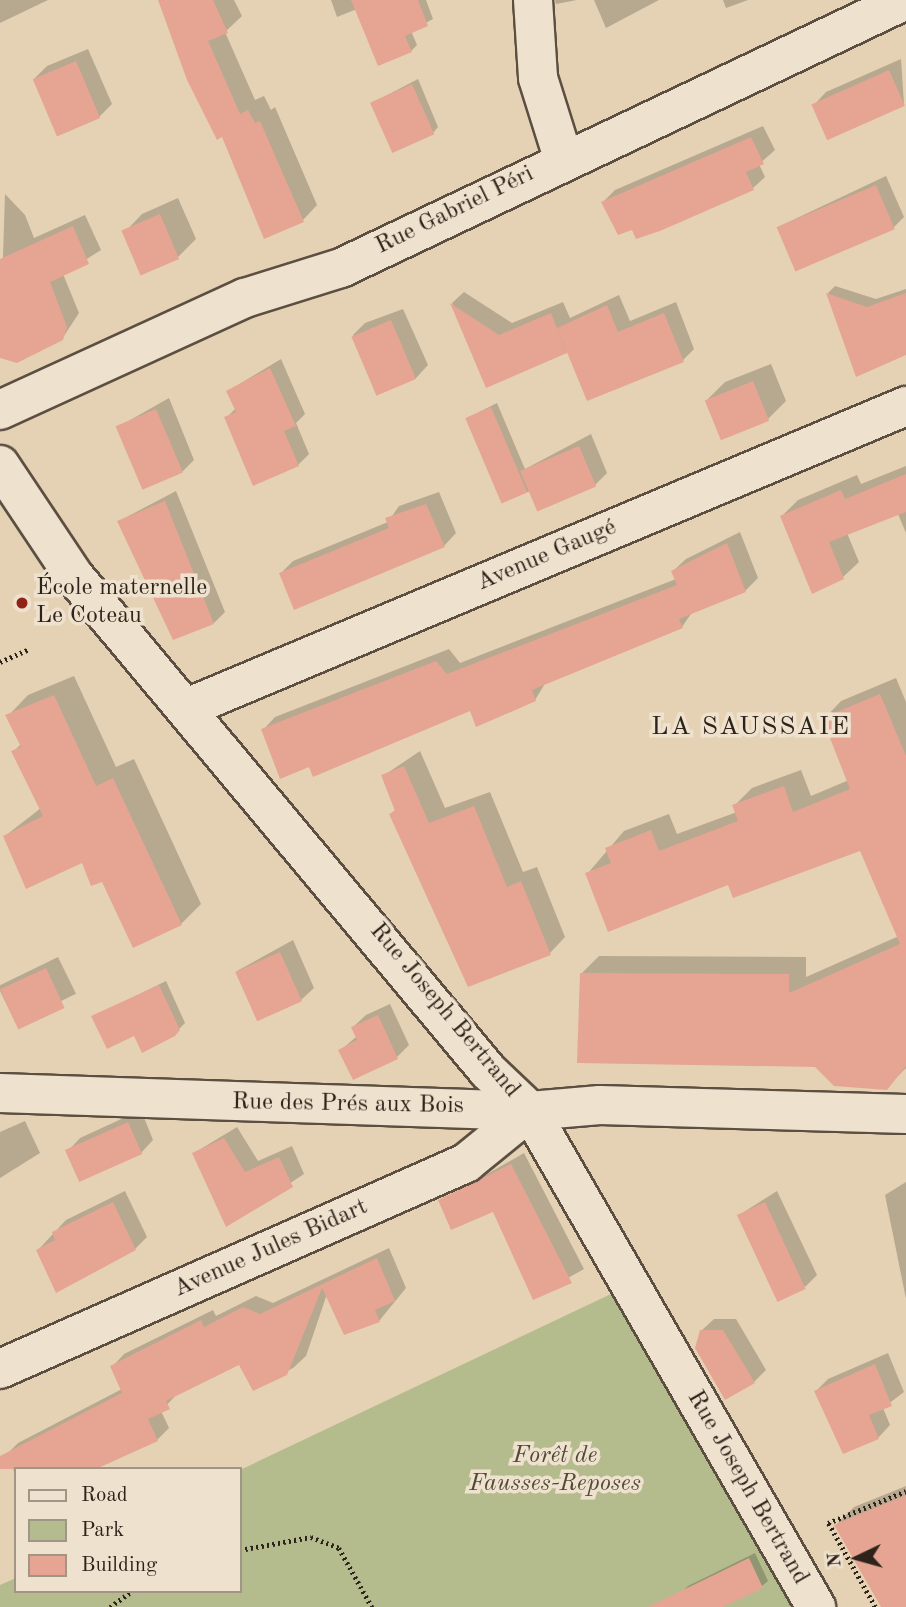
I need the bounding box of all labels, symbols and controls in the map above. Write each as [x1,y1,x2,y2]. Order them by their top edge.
street label: Rue Gabriel Péri [371,160,539,262]
street label: Avenue Gaugé [473,514,621,598]
place label: École maternelle Le Coteau [36,575,207,631]
marker: École maternelle Le Coteau [14,595,30,611]
district label: LA SAUSSAIE [652,712,850,744]
street label: Rue Joseph Bertrand [362,918,526,1104]
street label: Rue des Prés aux Bois [232,1089,464,1121]
street label: Avenue Jules Bidart [170,1193,372,1305]
street label: Rue Joseph Bertrand [680,1386,814,1590]
park label: Forêt de Fausses-Reposes [469,1443,641,1499]
legend [14,1467,242,1593]
text: Road [81,1485,128,1506]
text: Park [81,1520,124,1541]
north arrow [822,1523,892,1593]
text: N [825,1552,846,1568]
text: Building [81,1555,157,1576]

